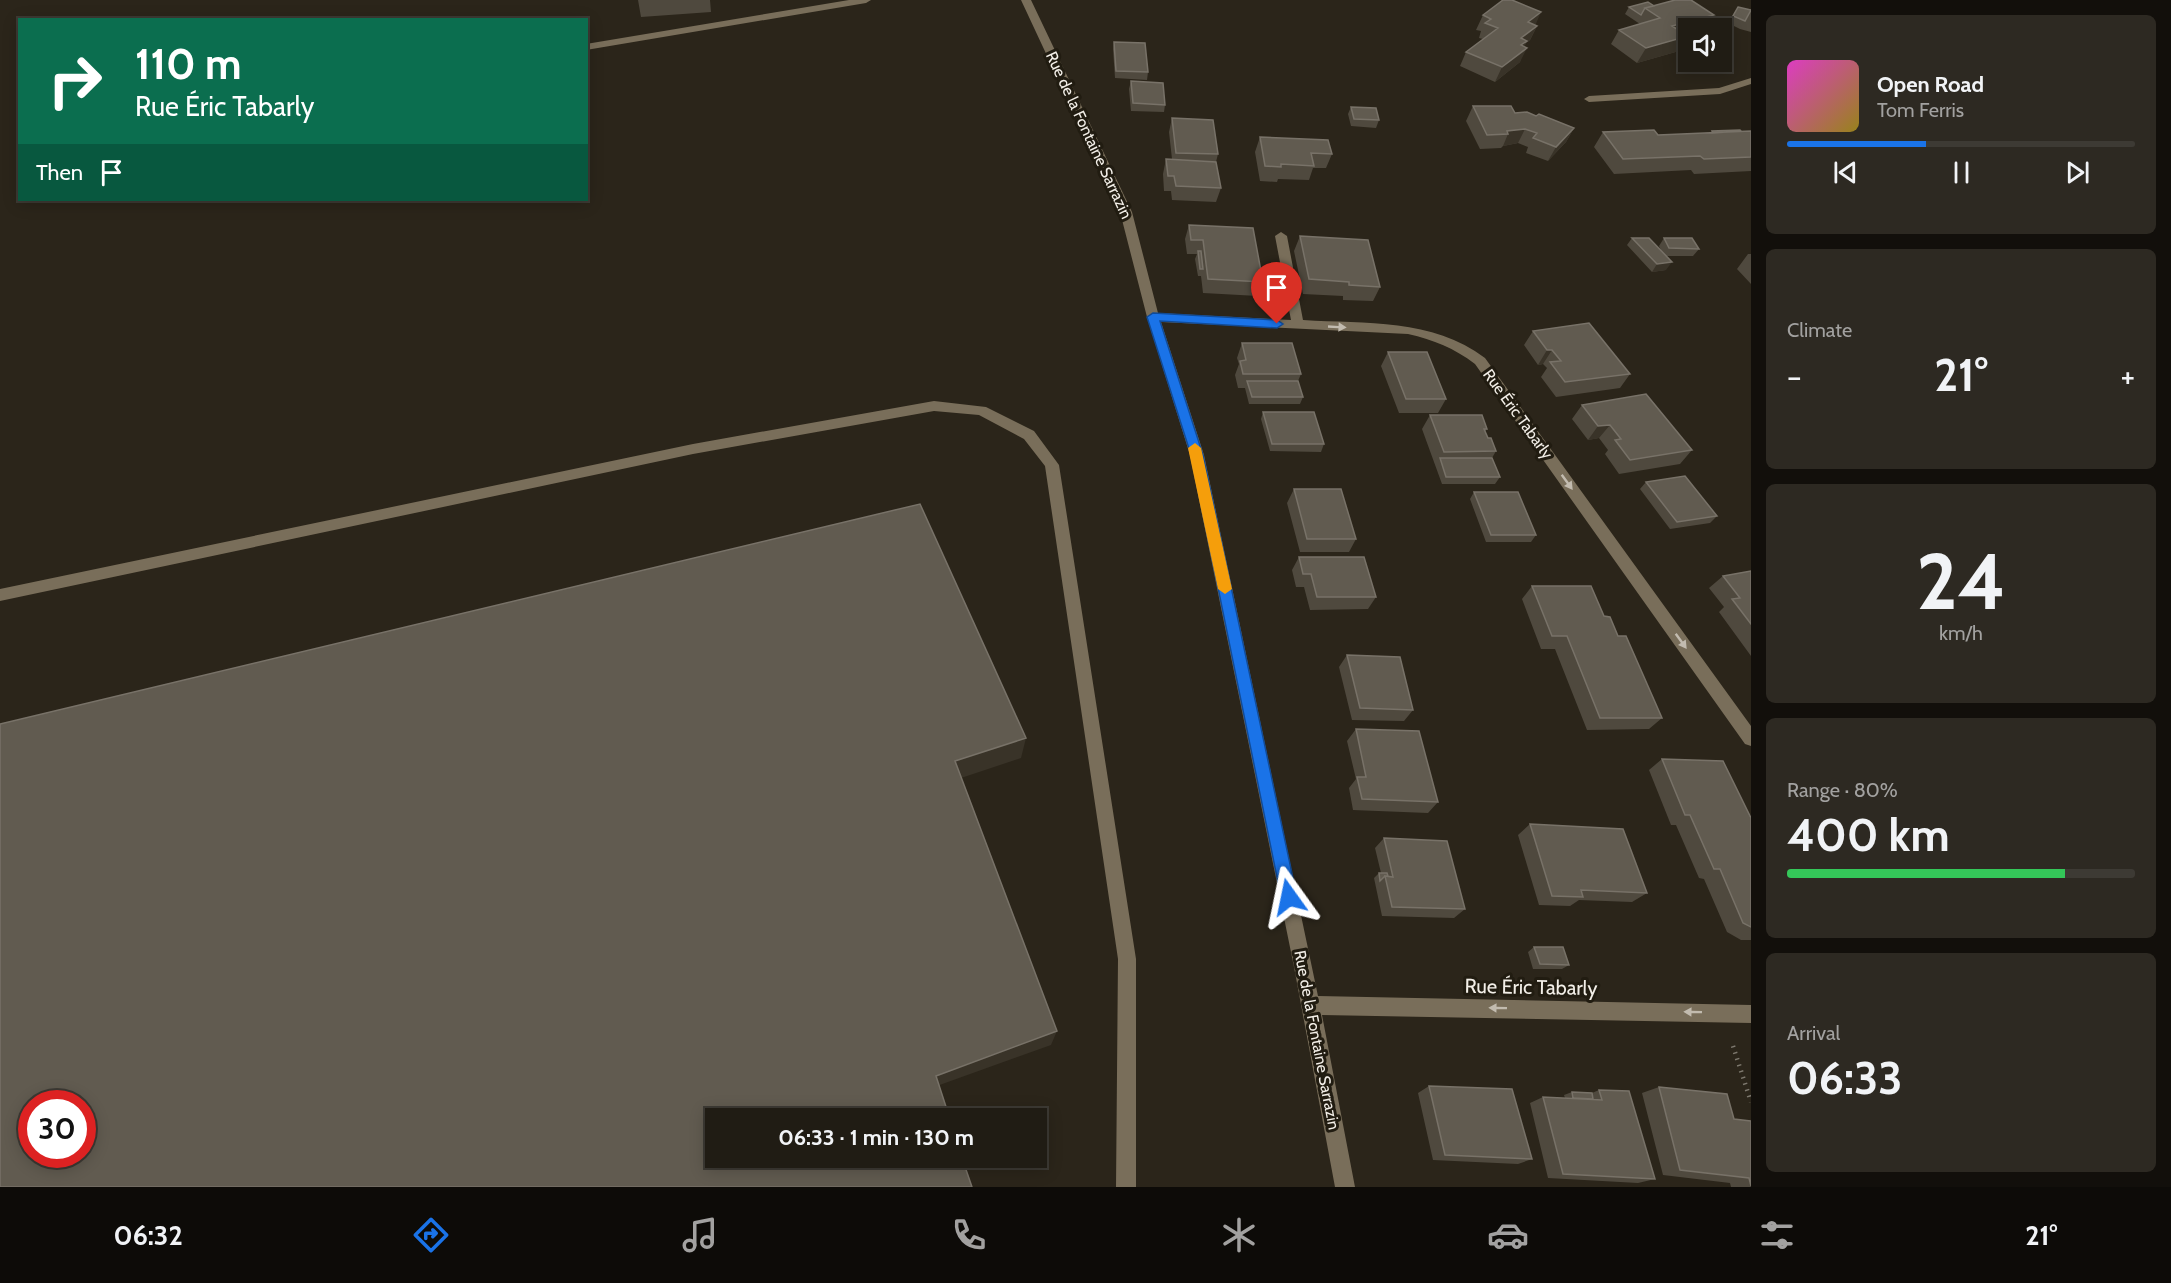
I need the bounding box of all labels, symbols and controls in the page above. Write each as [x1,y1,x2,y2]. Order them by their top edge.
map controls [1678,18,1732,72]
button: sound [1678,18,1732,72]
text: 110 m [135,38,242,90]
icon: right [36,42,114,120]
street label: Rue de la Fontaine Sarrazin [1042,48,1136,222]
text: Open Road [1877,71,1984,98]
text: Rue Éric Tabarly [135,90,314,123]
text: Tom Ferris [1877,98,1964,122]
icon: arrive [95,156,128,189]
icon: previous [1829,156,1862,189]
icon: pause [1945,156,1978,189]
icon: next [2061,156,2094,189]
text: Then [36,159,83,186]
pin [1251,262,1302,324]
icon: arrive [1260,271,1293,304]
text: Climate [1787,318,1852,342]
one-way arrow [1328,322,1347,331]
text: 21° [1934,348,1988,402]
text: − [1787,356,1802,396]
text: + [2120,356,2135,396]
street label: Rue Éric Tabarly [1479,365,1557,463]
one-way arrow [1561,474,1573,490]
text: 24 [1916,534,2006,629]
text: km/h [1939,621,1983,645]
one-way arrow [1674,633,1686,648]
text: Range · 80% [1787,778,1898,802]
text: 400 km [1787,808,1950,862]
position arrow [1257,865,1321,929]
street label: Rue de la Fontaine Sarrazin [1290,949,1344,1131]
street label: Rue Éric Tabarly [1464,974,1598,1000]
one-way arrow [1488,1004,1507,1013]
one-way arrow [1683,1008,1702,1017]
text: Arrival [1787,1021,1840,1045]
text: 06:33 [1787,1051,1903,1105]
speed limit sign: 30 [18,1090,96,1168]
text: 06:33 · 1 min · 130 m [778,1124,974,1151]
icon: directions [410,1214,452,1256]
icon: music [679,1214,721,1256]
icon: phone [948,1214,990,1256]
icon: climate [1218,1214,1260,1256]
icon: car [1487,1214,1529,1256]
icon: filters [1756,1214,1798,1256]
text: 06:32 [114,1219,183,1252]
text: 21° [2025,1219,2057,1252]

